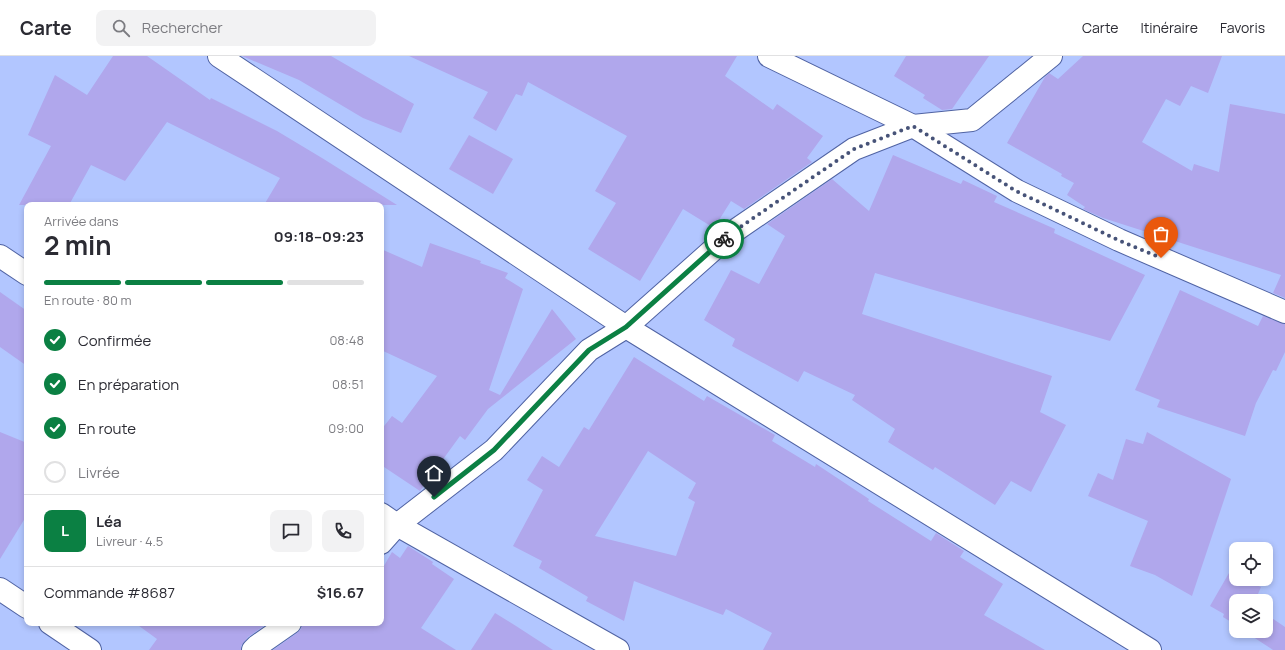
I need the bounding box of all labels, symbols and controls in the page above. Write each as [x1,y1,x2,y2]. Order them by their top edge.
search box [96,10,376,46]
text: Carte [20,15,72,41]
icon: search [110,17,132,39]
text: Rechercher [142,17,223,38]
text: Carte [1082,18,1118,37]
text: Itinéraire [1140,18,1198,37]
text: Favoris [1220,18,1265,37]
text: Arrivée dans [44,212,119,230]
pin [1144,217,1178,258]
courier [704,219,744,259]
icon: bag [1150,223,1172,245]
text: 09:18–09:23 [274,226,364,247]
text: 2 min [44,227,112,263]
icon: bike [713,228,735,250]
text: En route · 80 m [44,291,132,309]
icon: check [44,329,66,351]
text: Confirmée [78,330,151,351]
text: 08:48 [329,331,364,349]
icon: check [44,373,66,395]
text: En préparation [78,374,179,395]
text: 08:51 [332,375,364,393]
icon: check [44,417,66,439]
text: En route [78,418,136,439]
text: 09:00 [328,419,364,437]
pin [417,456,451,497]
text: Livrée [78,462,120,483]
icon: home [423,462,445,484]
button: chat [270,510,312,552]
button: phone [322,510,364,552]
text: Léa [96,511,122,532]
text: L [61,520,69,541]
text: Livreur · 4.5 [96,532,163,550]
map controls [1229,542,1273,638]
button: locate [1229,542,1273,586]
text: Commande #8687 [44,582,175,603]
text: $16.67 [317,582,364,603]
button: layers [1229,594,1273,638]

